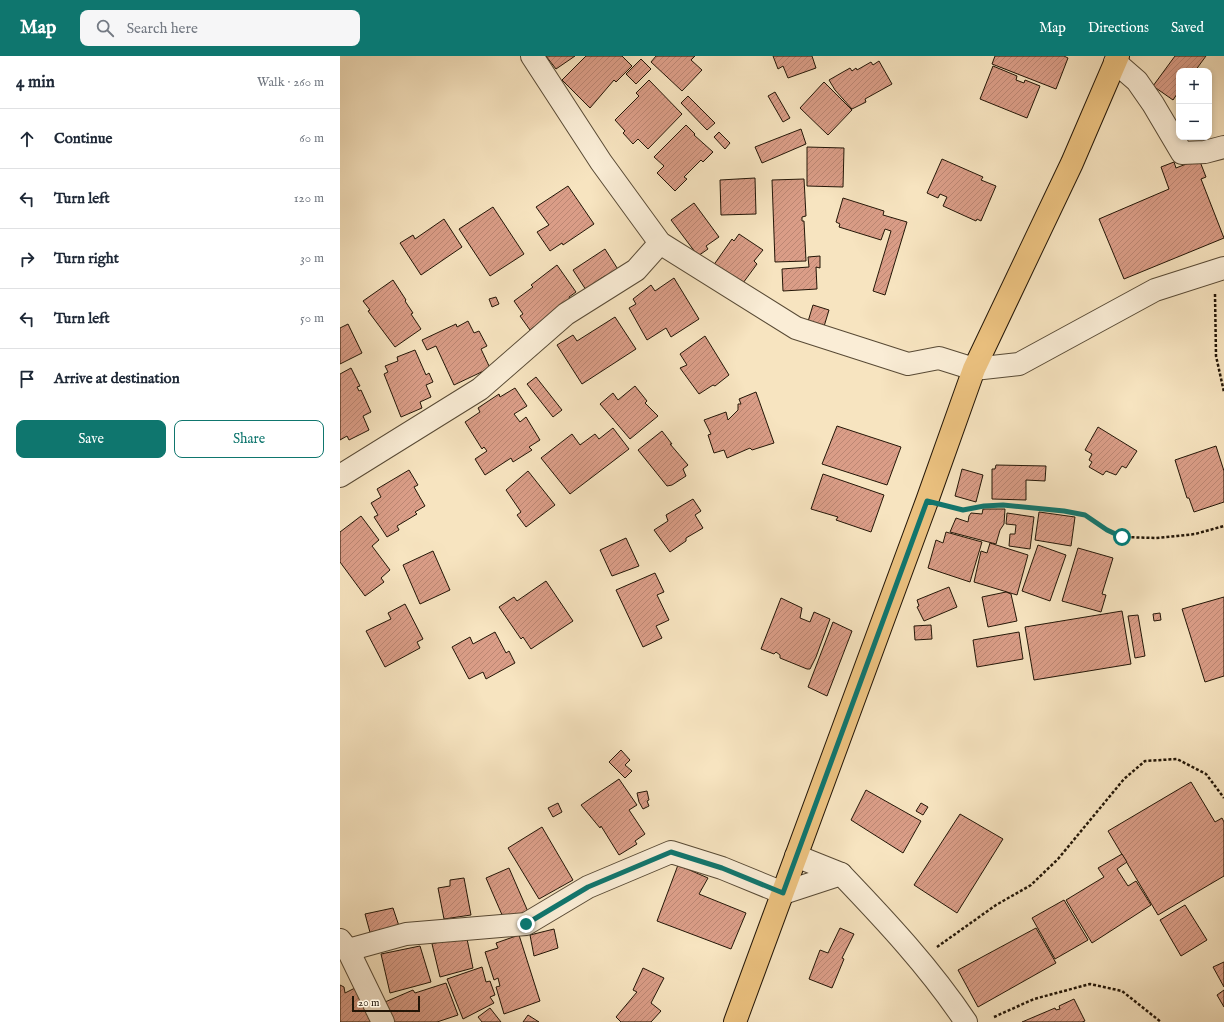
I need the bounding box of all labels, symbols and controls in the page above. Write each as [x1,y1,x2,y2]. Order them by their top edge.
search box [80,10,360,46]
text: Map [20,16,56,40]
icon: search [94,17,116,39]
text: Search here [126,19,198,38]
text: Map [1039,19,1066,37]
text: Directions [1088,19,1149,37]
text: Saved [1171,19,1204,37]
map controls [1176,68,1212,140]
button: + [1176,68,1212,104]
text: 4 min [16,72,55,93]
text: Walk · 260 m [257,74,324,91]
button: − [1176,104,1212,140]
icon: ahead [16,128,38,150]
text: Continue [54,129,112,148]
text: 60 m [299,130,324,147]
icon: left [16,188,38,210]
text: Turn left [54,189,110,208]
text: 120 m [294,190,324,207]
icon: right [16,248,38,270]
text: Turn right [54,249,119,268]
text: 30 m [300,250,324,267]
icon: left [16,308,38,330]
text: Turn left [54,309,110,328]
text: 50 m [300,310,324,327]
icon: arrive [16,368,38,390]
text: Arrive at destination [54,369,180,388]
button: Save [16,420,166,458]
button: Share [174,420,324,458]
route start [1113,528,1131,546]
route end [517,915,535,933]
scale bar [352,994,420,1013]
text: 20 m [358,996,379,1010]

